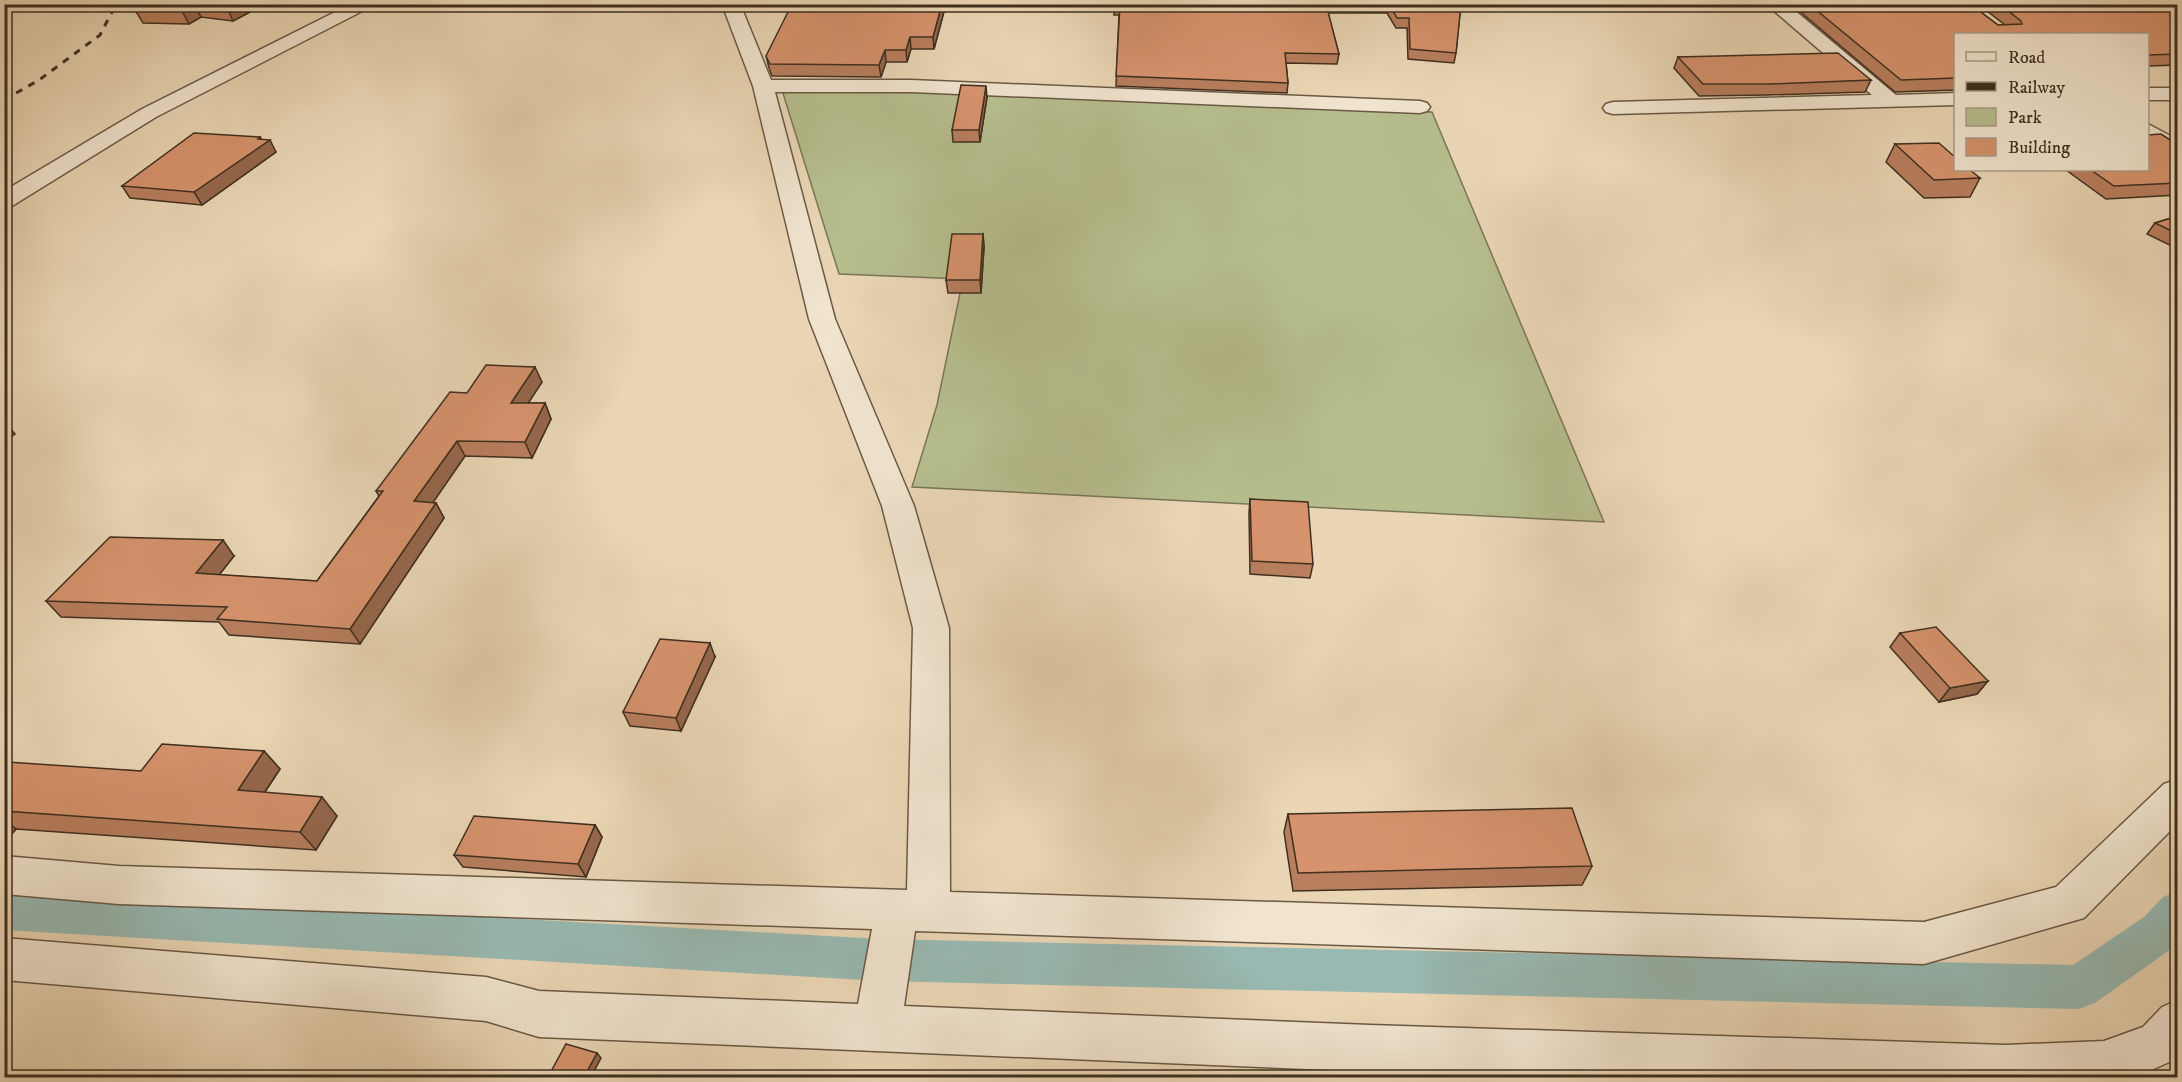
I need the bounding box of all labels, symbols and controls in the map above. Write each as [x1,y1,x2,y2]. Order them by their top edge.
legend [1954,33,2149,171]
text: Road [2008,47,2045,69]
text: Railway [2008,77,2066,99]
text: Park [2008,107,2042,129]
text: Building [2008,137,2070,159]

